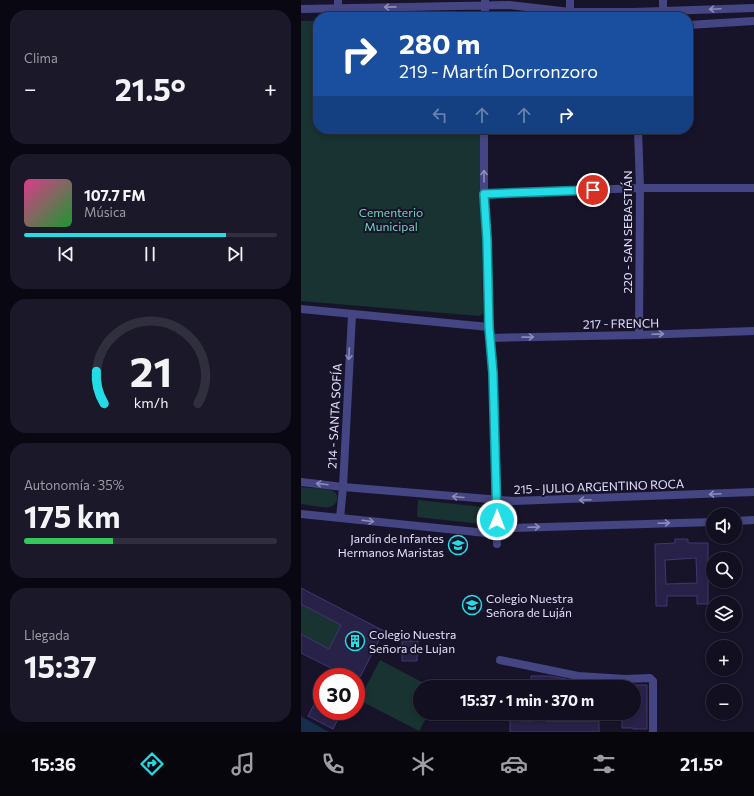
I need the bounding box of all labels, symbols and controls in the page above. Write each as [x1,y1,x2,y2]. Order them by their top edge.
one-way arrow [384,3,397,11]
one-way arrow [709,6,722,13]
text: 280 m [399,26,480,60]
icon: right [333,28,385,80]
text: Clima [24,50,58,66]
text: 219 - Martín Dorronzoro [399,60,598,82]
text: 21.5° [115,70,186,107]
text: − [24,75,37,102]
text: + [264,75,277,102]
icon: left [429,104,451,126]
icon: ahead [471,104,493,126]
icon: ahead [513,104,535,126]
icon: right [555,104,577,126]
one-way arrow [480,170,488,183]
street label: 220 - SAN SEBASTIÁN [620,171,634,293]
pin [576,173,610,207]
icon: arrive [582,179,604,201]
text: 107.7 FM [84,186,146,204]
text: Música [84,204,126,220]
park label: Cementerio Municipal [359,205,423,233]
icon: previous [55,243,77,265]
icon: pause [139,243,161,265]
icon: next [224,243,246,265]
street label: 217 - FRENCH [583,315,659,331]
one-way arrow [651,330,664,338]
one-way arrow [521,333,534,341]
text: 21 [129,345,172,396]
one-way arrow [345,347,352,360]
street label: 214 - SANTA SOFÍA [324,363,344,469]
text: km/h [133,393,168,411]
street label: 215 - JULIO ARGENTINO ROCA [514,476,684,497]
text: Autonomía · 35% [24,477,124,493]
one-way arrow [316,480,329,488]
one-way arrow [709,491,722,498]
one-way arrow [452,494,465,501]
one-way arrow [579,496,592,503]
text: 175 km [24,497,121,534]
position arrow [476,499,518,541]
map controls [706,508,742,720]
button: sound [706,508,742,544]
one-way arrow [361,517,374,525]
one-way arrow [657,519,670,527]
one-way arrow [527,523,540,531]
place label: Jardín de Infantes Hermanos Maristas [338,531,444,559]
school or university icon: Jardín de Infantes Hermanos Maristas [447,534,469,556]
button: search [706,552,742,588]
place label: Colegio Nuestra Señora de Luján [486,591,573,619]
school or university icon: Colegio Nuestra Señora de Luján [461,594,483,616]
button: layers [706,596,742,632]
text: Llegada [24,627,70,643]
place label: Colegio Nuestra Señora de Lujan [369,627,456,655]
building icon: Colegio Nuestra Señora de Lujan [344,630,366,652]
button: + [706,640,742,676]
text: 15:37 [24,647,97,684]
speed limit sign: 30 [313,668,365,720]
button: − [706,684,742,720]
text: 15:37 · 1 min · 370 m [460,691,594,709]
icon: directions [138,750,166,778]
icon: music [229,750,257,778]
icon: phone [319,750,347,778]
icon: climate [409,750,437,778]
icon: car [500,750,528,778]
icon: filters [590,750,618,778]
text: 15:36 [31,753,76,775]
text: 21.5° [680,753,723,775]

